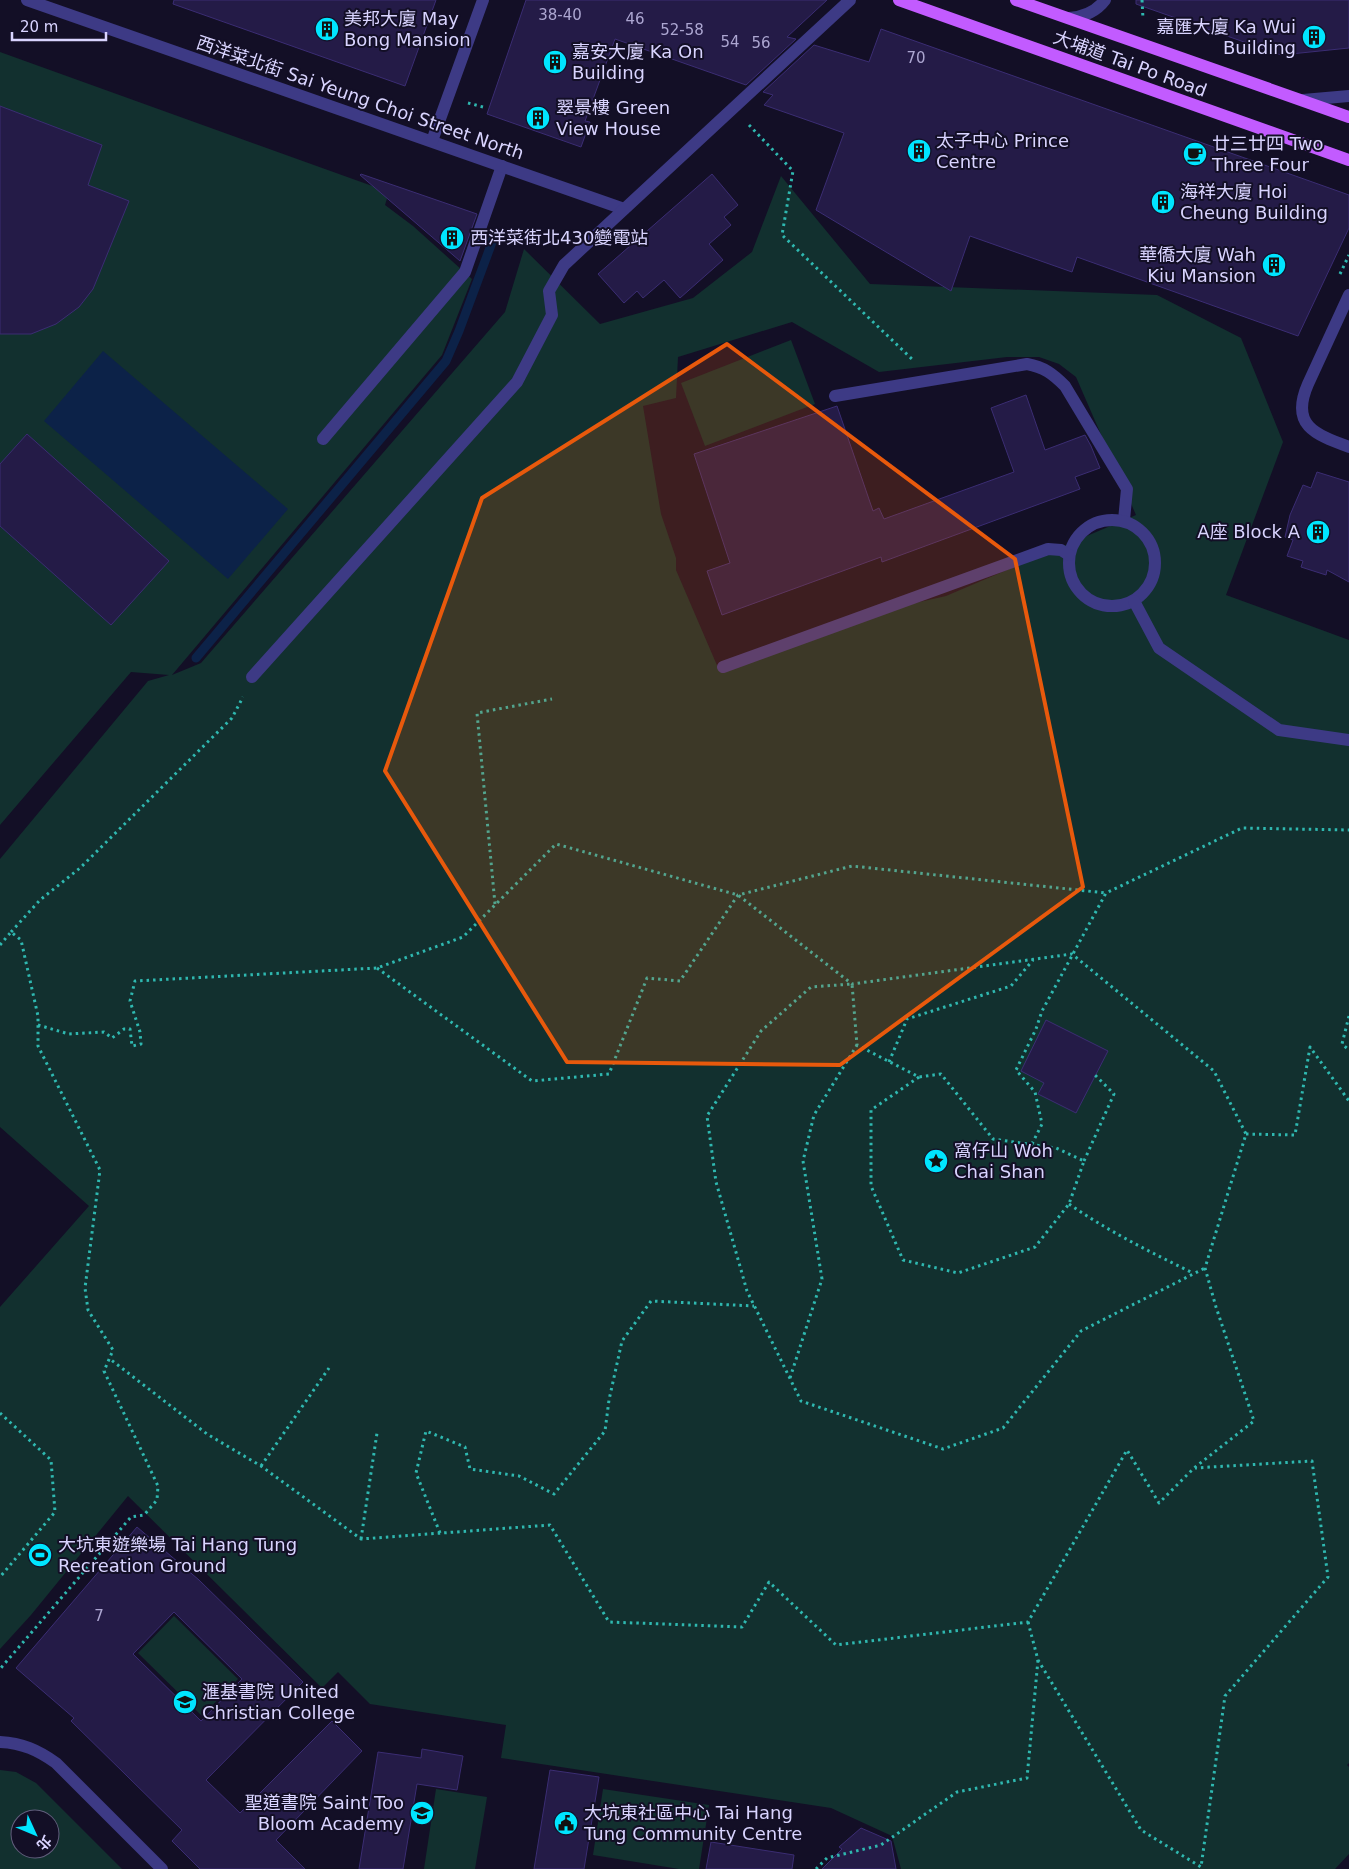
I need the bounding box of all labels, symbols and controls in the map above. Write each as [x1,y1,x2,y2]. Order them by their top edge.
house number: 38-40 [538,6,582,24]
place label: 美邦大廈 May Bong Mansion [344,8,471,50]
scale bar [12,10,106,42]
house number: 46 [625,10,645,28]
building icon: 美邦大廈 May Bong Mansion [314,16,340,42]
place label: 嘉匯大廈 Ka Wui Building [1156,16,1296,58]
text: 20 m [20,18,58,36]
house number: 52-58 [660,21,704,39]
building icon: 嘉匯大廈 Ka Wui Building [1301,24,1327,50]
street label: 大埔道 Tai Po Road [1051,26,1210,101]
street label: 西洋菜北街 Sai Yeung Choi Street North [194,31,527,164]
house number: 54 [720,33,740,51]
house number: 56 [751,34,771,52]
place label: 嘉安大廈 Ka On Building [572,41,704,83]
building icon: 嘉安大廈 Ka On Building [542,49,568,75]
house number: 70 [906,49,926,67]
place label: 翠景樓 Green View House [556,97,670,139]
building icon: 翠景樓 Green View House [525,105,551,131]
place label: 太子中心 Prince Centre [936,130,1069,172]
place label: 廿三廿四 Two Three Four [1211,133,1323,175]
building icon: 太子中心 Prince Centre [906,138,932,164]
cafe icon: 廿三廿四 Two Three Four [1182,141,1208,167]
place label: 海祥大廈 Hoi Cheung Building [1180,181,1328,223]
building icon: 海祥大廈 Hoi Cheung Building [1150,189,1176,215]
building icon: 西洋菜街北430變電站 [439,225,465,251]
place label: 西洋菜街北430變電站 [470,227,648,248]
place label: 華僑大廈 Wah Kiu Mansion [1139,244,1256,286]
building icon: 華僑大廈 Wah Kiu Mansion [1261,252,1287,278]
building icon: A座 Block A [1305,519,1331,545]
place label: A座 Block A [1197,521,1301,542]
place label: 窩仔山 Woh Chai Shan [954,1140,1053,1182]
place icon: 窩仔山 Woh Chai Shan [923,1148,949,1174]
place label: 大坑東遊樂場 Tai Hang Tung Recreation Ground [58,1534,297,1576]
sports icon: 大坑東遊樂場 Tai Hang Tung Recreation Ground [27,1542,53,1568]
house number: 7 [94,1607,104,1625]
place label: 滙基書院 United Christian College [202,1681,355,1723]
school or university icon: 滙基書院 United Christian College [172,1689,198,1715]
place label: 聖道書院 Saint Too Bloom Academy [245,1792,404,1834]
school or university icon: 聖道書院 Saint Too Bloom Academy [409,1800,435,1826]
place label: 大坑東社區中心 Tai Hang Tung Community Centre [583,1802,802,1844]
north arrow [10,1809,60,1859]
public building icon: 大坑東社區中心 Tai Hang Tung Community Centre [553,1810,579,1836]
text: 北 [34,1832,55,1854]

